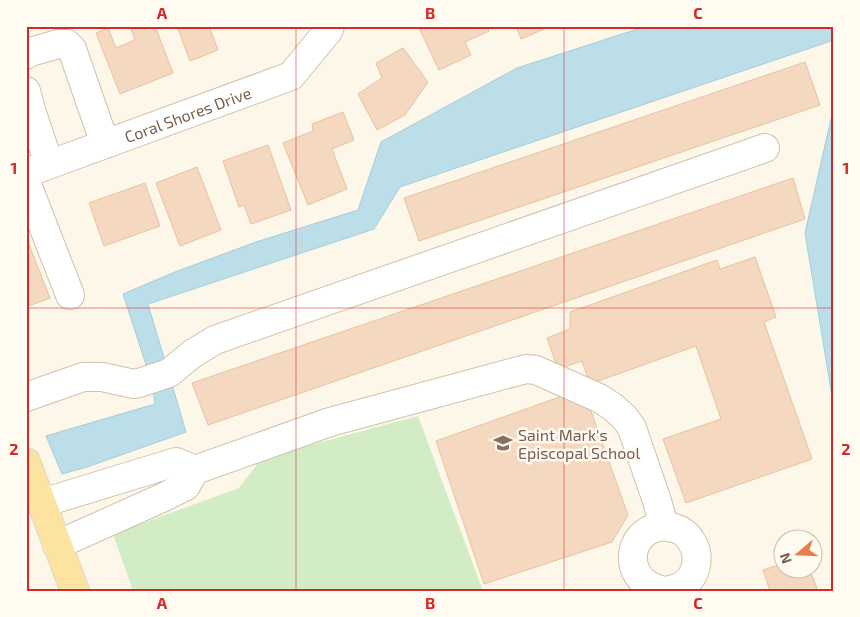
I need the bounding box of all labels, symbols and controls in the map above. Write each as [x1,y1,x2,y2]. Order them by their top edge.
text: A [157,3,168,22]
text: B [425,3,435,22]
text: C [693,3,703,22]
street label: Coral Shores Drive [122,82,253,146]
text: 1 [11,158,17,177]
text: 1 [843,158,849,177]
place label: Saint Mark's Episcopal School [518,425,640,462]
school or university icon: Saint Mark's Episcopal School [492,432,514,454]
text: 2 [9,439,19,458]
text: 2 [841,439,851,458]
north arrow [772,530,822,580]
text: N [776,551,795,566]
text: A [157,593,168,612]
text: B [425,593,435,612]
text: C [693,593,703,612]

